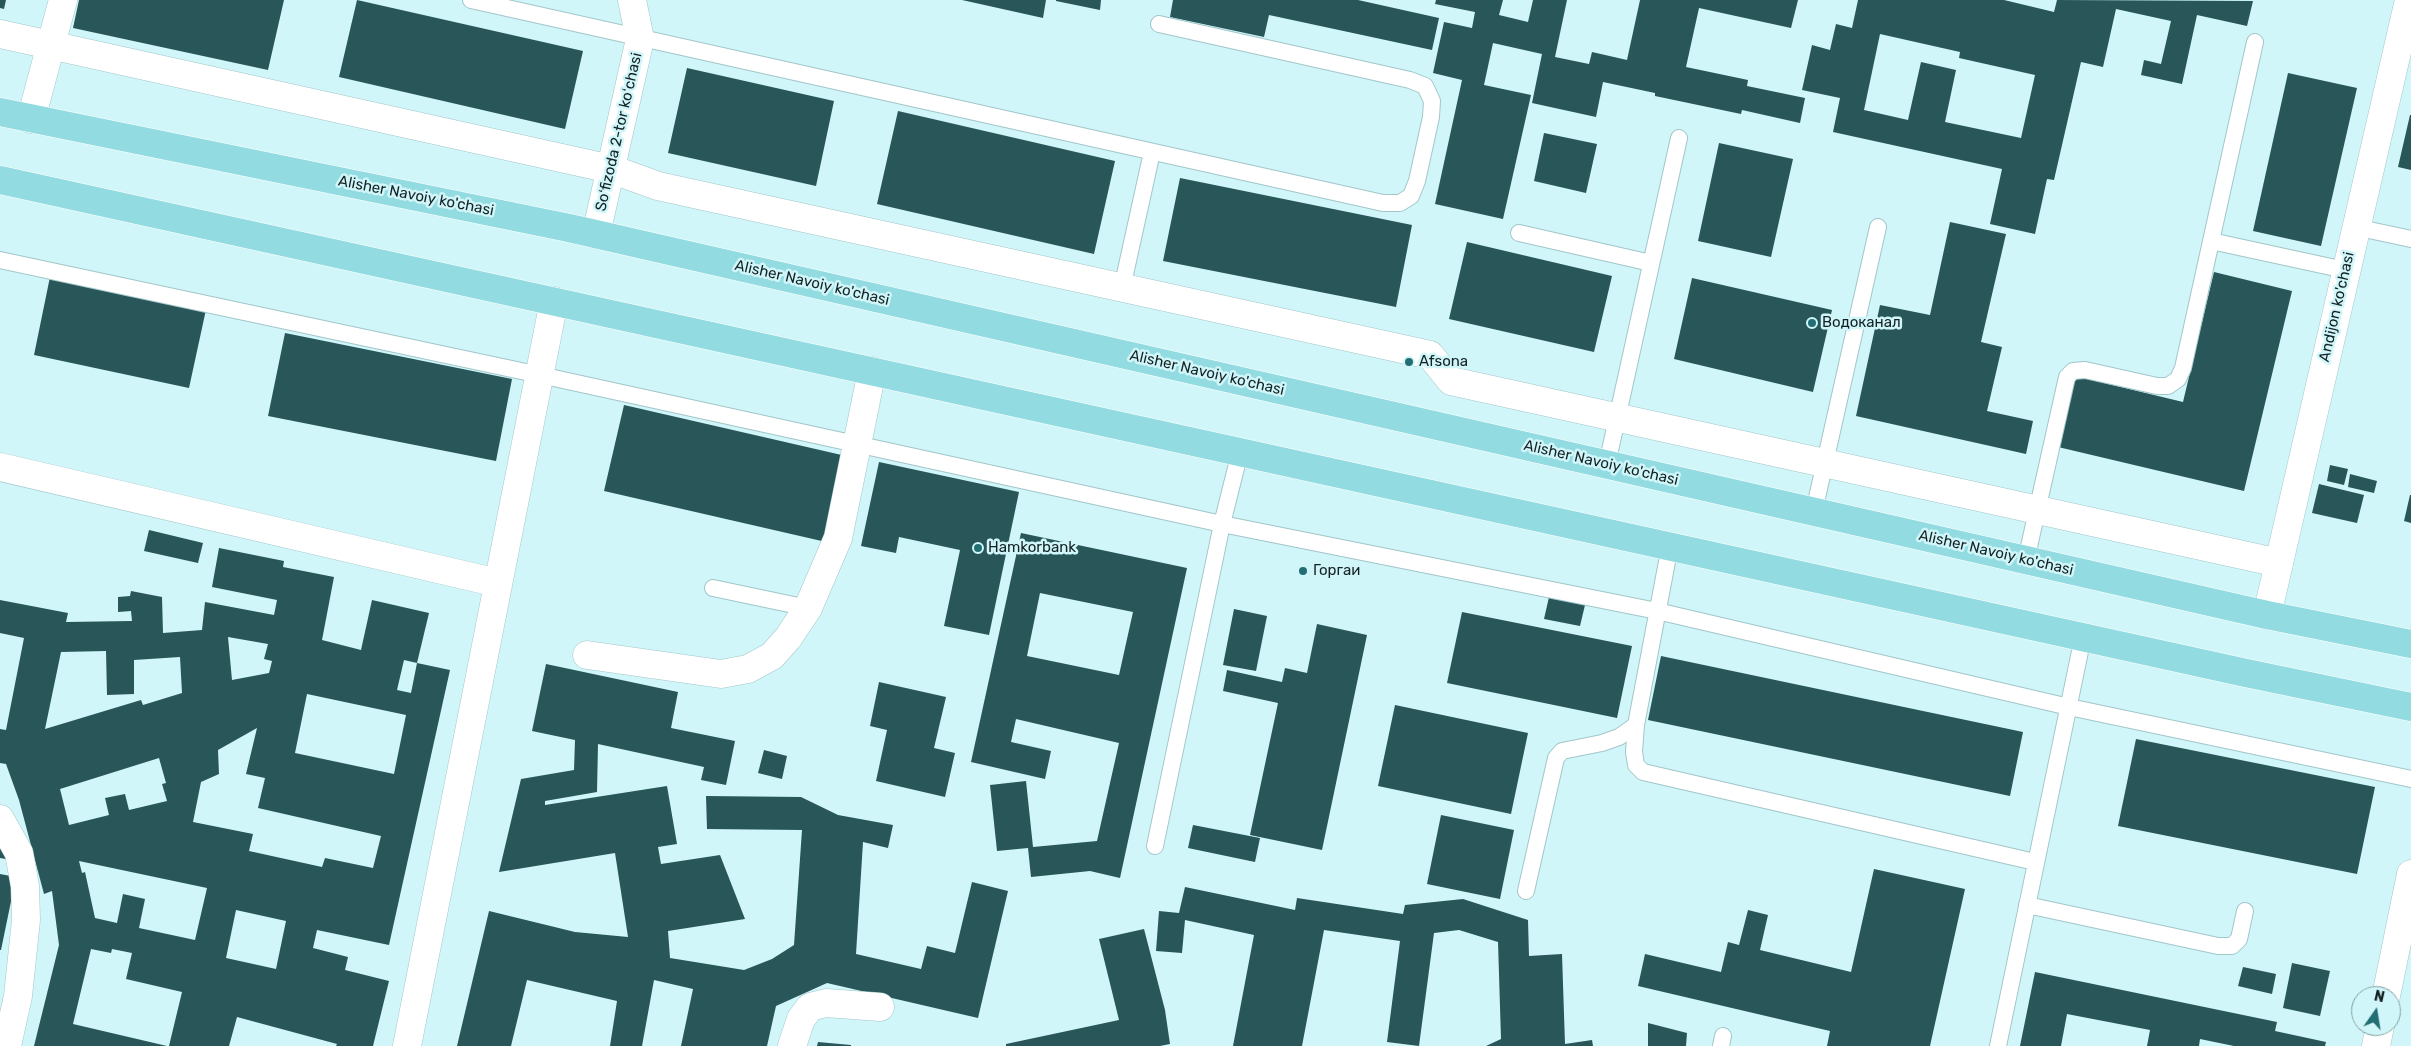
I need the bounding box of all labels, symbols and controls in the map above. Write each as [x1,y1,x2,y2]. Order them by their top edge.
street label: Soʻfizoda 2-tor koʻchasi [592,51,646,213]
street label: Alisher Navoiy ko'chasi [337,172,495,220]
street label: Andijon ko'chasi [2316,250,2358,364]
street label: Alisher Navoiy ko'chasi [733,256,891,310]
place label: Водоканал [1822,314,1901,332]
marker: Водоканал [1806,317,1818,329]
street label: Alisher Navoiy ko'chasi [1128,346,1286,400]
place label: Afsona [1419,353,1468,371]
marker: Afsona [1403,356,1415,368]
street label: Alisher Navoiy ko'chasi [1522,436,1680,490]
street label: Alisher Navoiy ko'chasi [1917,526,2075,580]
place label: Hamkorbank [988,539,1076,557]
marker: Hamkorbank [972,542,984,554]
place label: Горгаи [1313,562,1360,580]
marker: Горгаи [1297,565,1309,577]
north arrow [2351,986,2401,1036]
text: N [2372,987,2386,1006]

